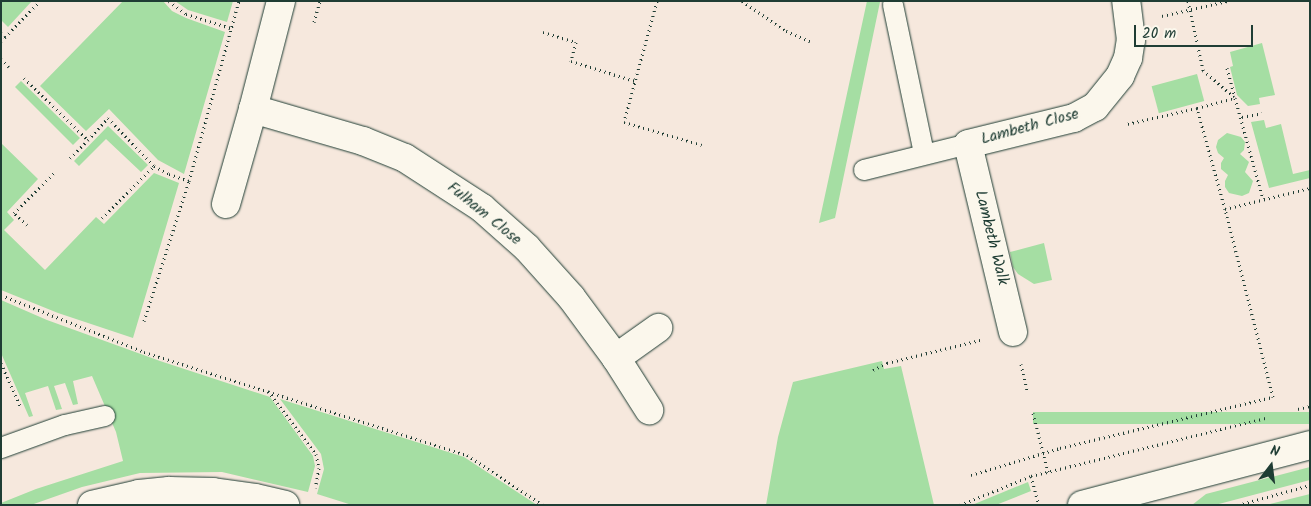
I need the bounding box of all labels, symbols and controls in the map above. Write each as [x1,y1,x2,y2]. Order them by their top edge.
scale bar [1136,15,1255,47]
text: 20 m [1142,22,1176,46]
street label: Lambeth Close [979,105,1081,149]
street label: Fulham Close [443,178,525,250]
street label: Lambeth Walk [970,189,1012,287]
text: N [1268,440,1282,463]
north arrow [1246,441,1296,491]

